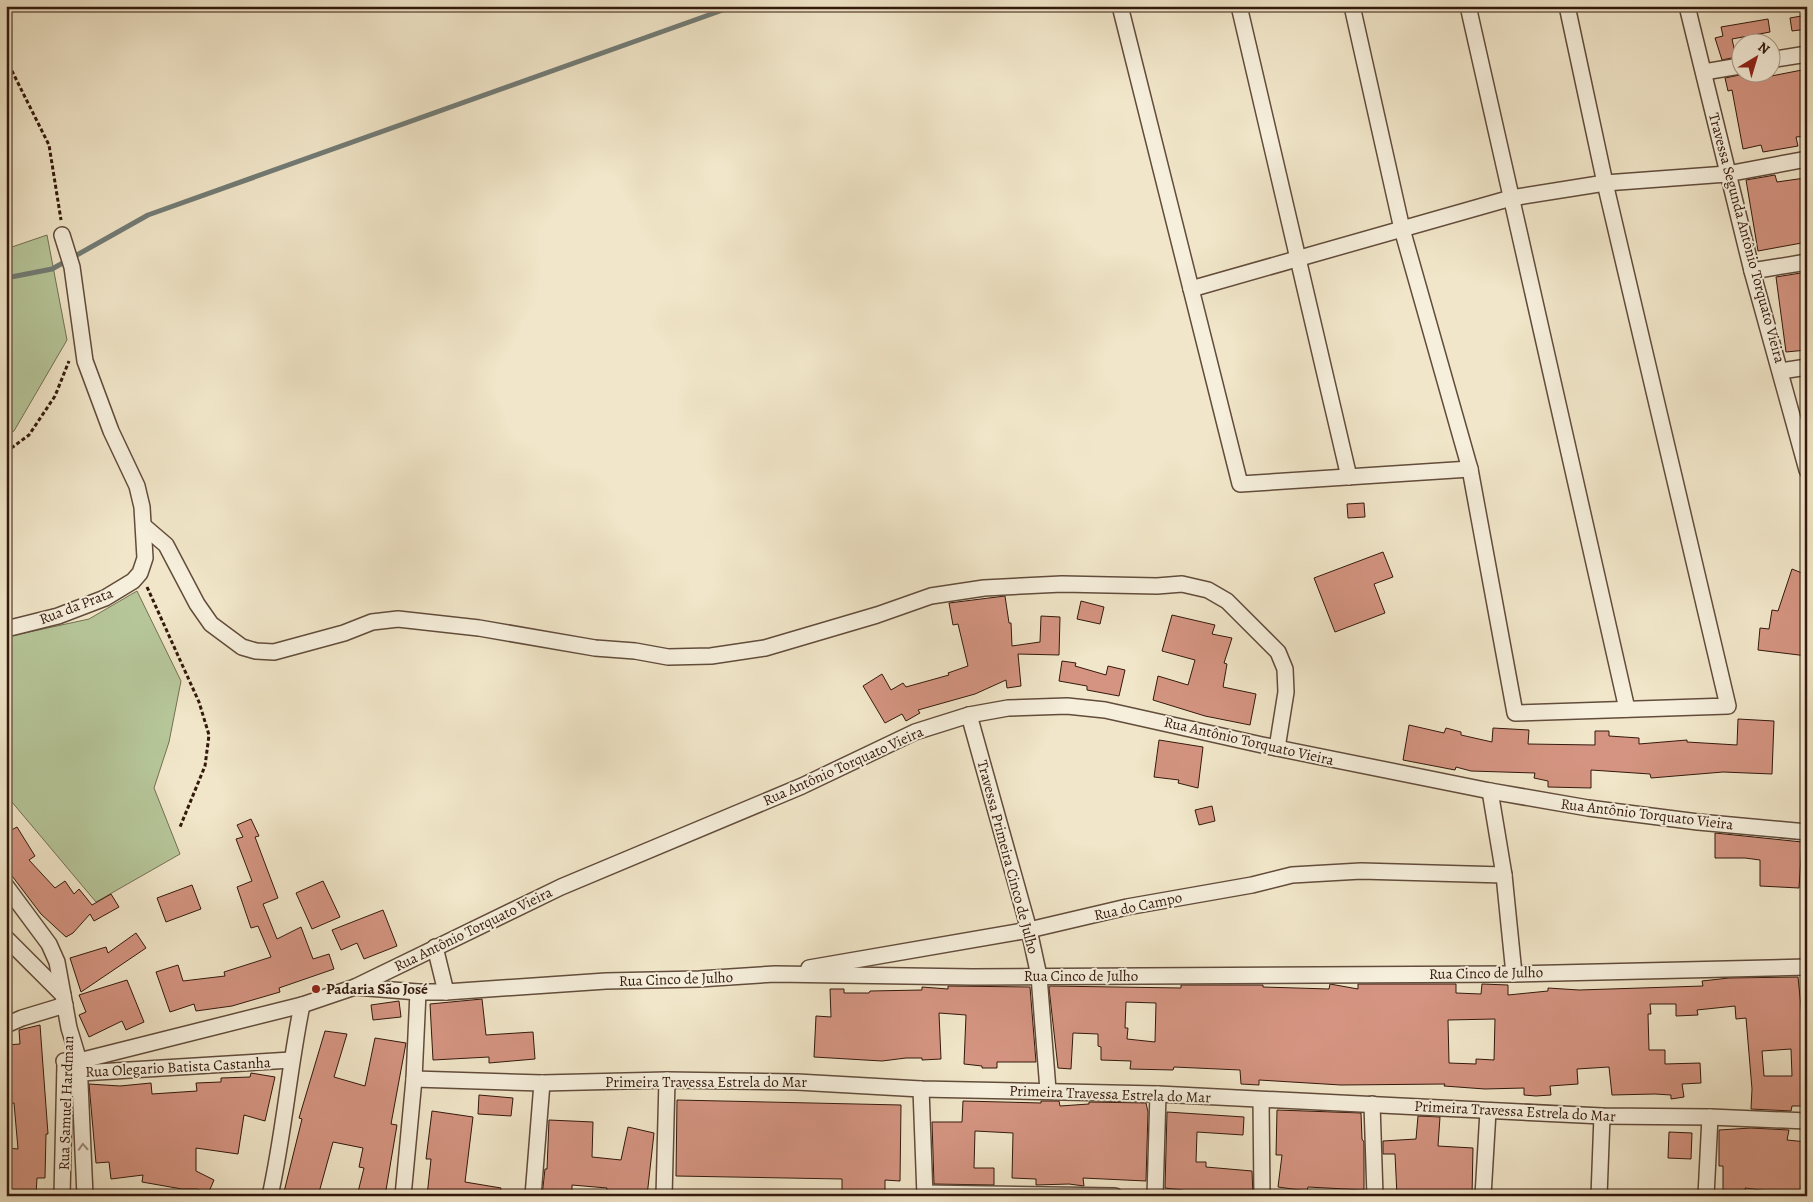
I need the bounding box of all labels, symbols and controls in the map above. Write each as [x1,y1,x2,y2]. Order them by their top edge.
north arrow [1730,32,1780,82]
text: N [1754,38,1774,59]
street label: Travessa Segunda Antônio Torquato Vieira [1704,111,1790,365]
street label: Rua da Prata [36,583,116,629]
street label: Rua Antônio Torquato Vieira [1162,712,1336,770]
street label: Rua Antônio Torquato Vieira [760,722,926,810]
street label: Travessa Primeira Cinco de Julho [972,758,1044,956]
street label: Rua Antônio Torquato Vieira [1560,793,1734,835]
street label: Rua Antônio Torquato Vieira [391,882,555,976]
street label: Rua do Campo [1092,887,1184,925]
street label: Rua Cinco de Julho [1429,962,1543,984]
street label: Rua Cinco de Julho [1024,966,1138,986]
street label: Rua Cinco de Julho [618,967,734,991]
place label: Padaria São José [326,979,428,999]
marker: Padaria São José [310,983,322,995]
street label: Rua Samuel Hardman [54,1035,78,1171]
street label: Rua Olegario Batista Castanha [85,1052,271,1082]
street label: Primeira Travessa Estrela do Mar [605,1072,807,1092]
street label: Primeira Travessa Estrela do Mar [1009,1080,1211,1108]
street label: Primeira Travessa Estrela do Mar [1414,1096,1617,1126]
one-way arrow [77,1143,88,1151]

